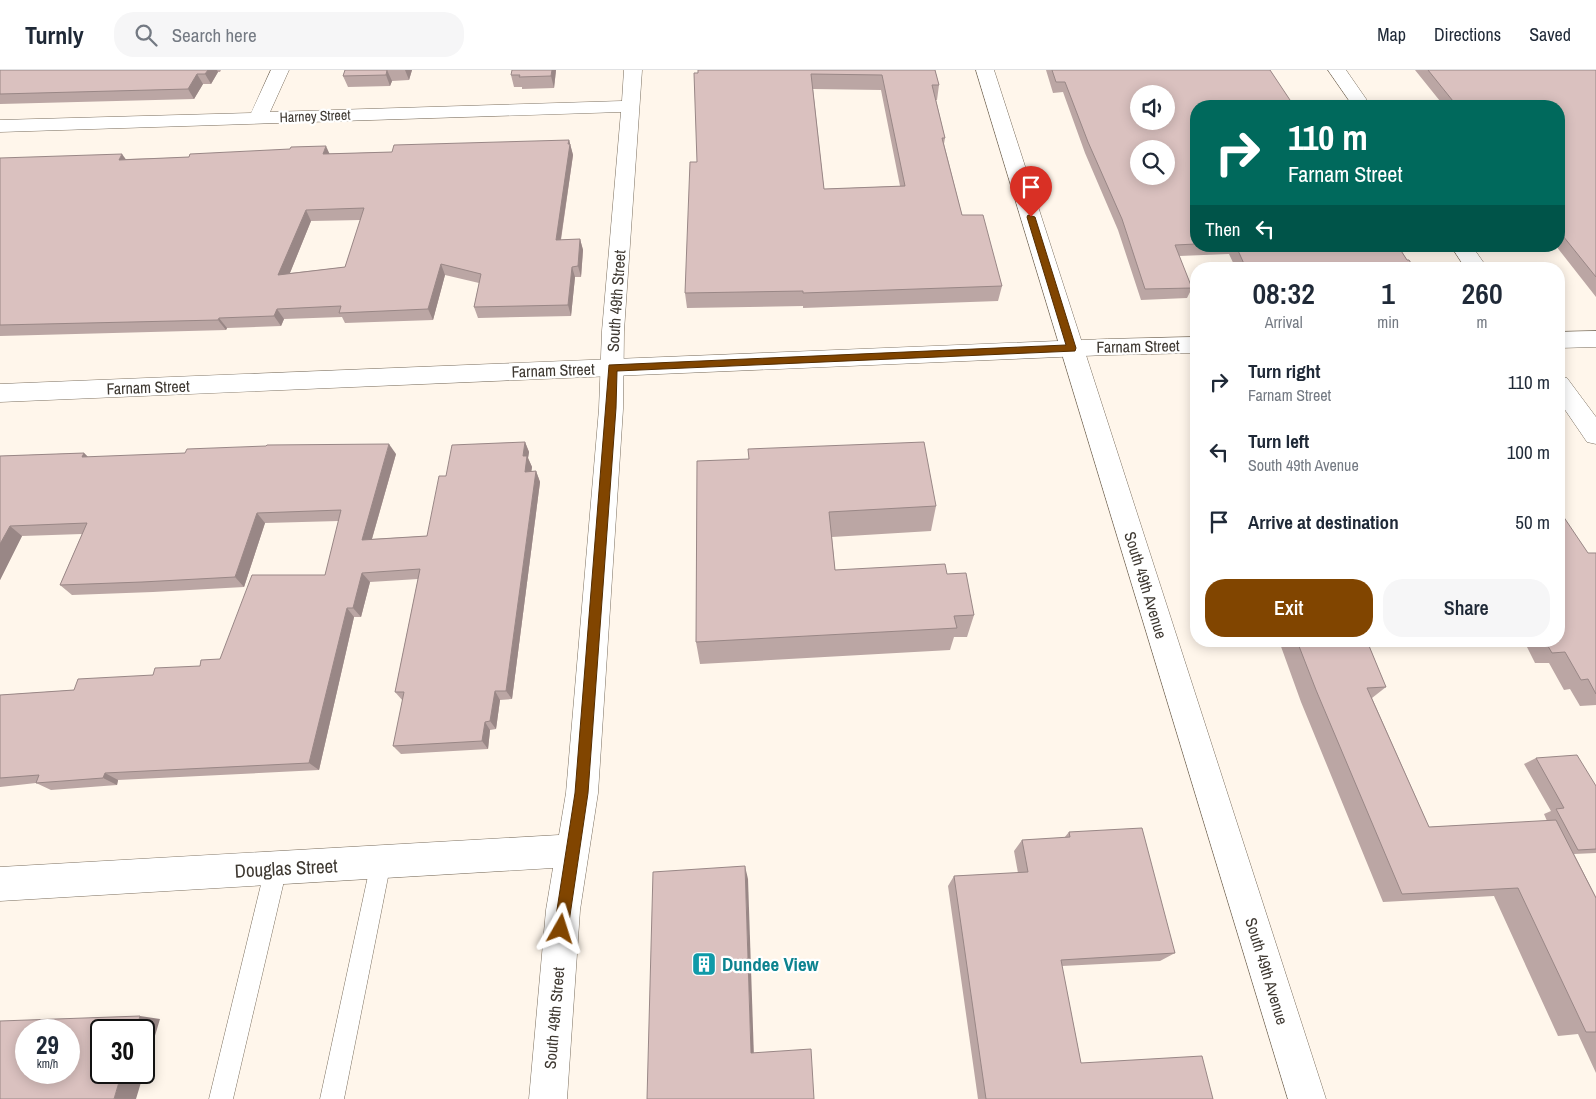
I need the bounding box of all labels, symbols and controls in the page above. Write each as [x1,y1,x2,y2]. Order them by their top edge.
search box [114,12,464,57]
text: Turnly [25,19,84,51]
icon: search [132,21,160,49]
text: Search here [172,22,257,48]
text: Map [1377,22,1406,47]
text: Directions [1434,22,1501,47]
text: Saved [1529,22,1571,47]
map controls [1130,85,1175,185]
button: sound [1130,85,1175,130]
street label: Harney Street [279,106,351,126]
text: 110 m [1288,114,1368,161]
icon: right [1205,120,1270,185]
button: search [1130,140,1175,185]
text: Farnam Street [1288,159,1402,189]
pin [1010,166,1052,217]
icon: arrive [1017,173,1045,201]
icon: left [1251,215,1279,243]
text: Then [1205,216,1241,242]
street label: South 49th Street [601,249,631,353]
text: 08:32 [1252,273,1315,313]
text: 1 [1381,273,1395,313]
text: 260 [1462,273,1503,313]
text: Arrival [1265,311,1303,333]
text: min [1377,311,1399,333]
text: m [1477,311,1488,333]
street label: Farnam Street [1096,334,1180,358]
street label: Farnam Street [511,358,595,382]
text: Turn right [1248,358,1320,384]
icon: right [1205,368,1233,396]
text: 110 m [1508,369,1550,395]
street label: Farnam Street [106,375,190,399]
text: Farnam Street [1248,384,1331,406]
text: Turn left [1248,428,1309,454]
icon: left [1205,438,1233,466]
text: 100 m [1507,439,1550,465]
text: South 49th Avenue [1248,454,1359,476]
icon: arrive [1205,508,1233,536]
text: Arrive at destination [1248,509,1399,535]
text: 50 m [1515,509,1550,535]
street label: South 49th Avenue [1119,529,1173,641]
button: Exit [1205,579,1373,637]
button: Share [1383,579,1550,637]
street label: Douglas Street [234,852,339,884]
position arrow [534,902,586,954]
street label: South 49th Avenue [1240,915,1294,1027]
building icon: Dundee View [691,951,717,977]
place label: Dundee View [722,951,820,977]
street label: South 49th Street [539,966,569,1070]
speed limit sign: 30 [90,1019,155,1084]
text: 29 [36,1028,59,1062]
text: km/h [37,1056,58,1072]

